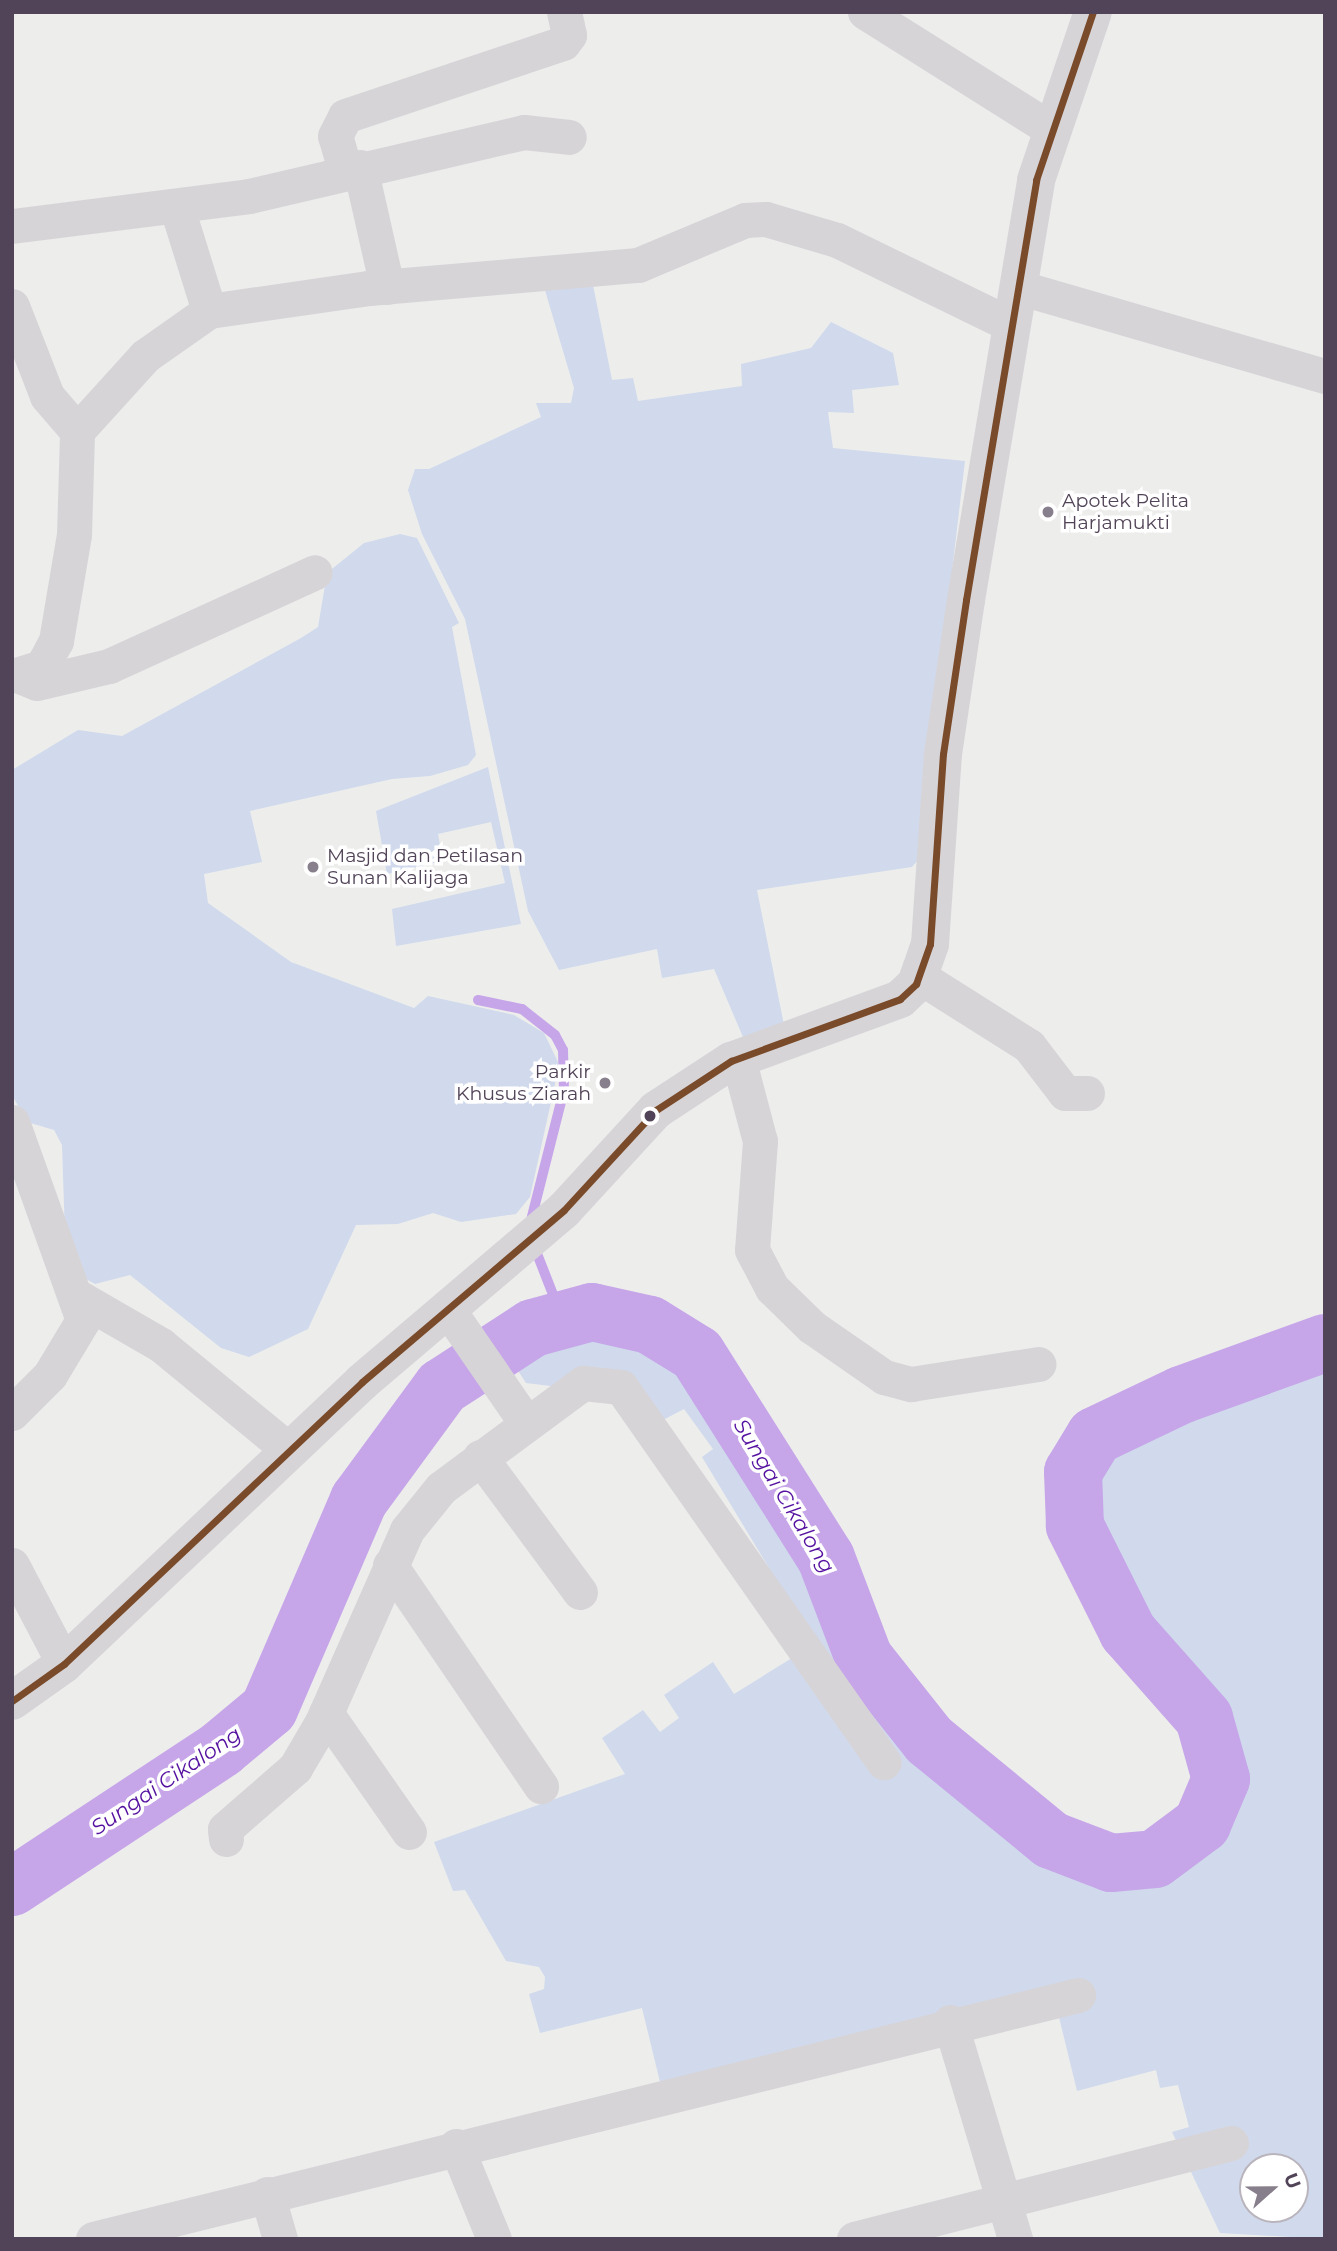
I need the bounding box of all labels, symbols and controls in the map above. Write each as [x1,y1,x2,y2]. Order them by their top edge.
place label: Apotek Pelita Harjamukti [1062,490,1189,534]
marker: Apotek Pelita Harjamukti [1040,504,1056,520]
place label: Masjid dan Petilasan Sunan Kalijaga [327,845,523,889]
marker: Masjid dan Petilasan Sunan Kalijaga [305,859,321,875]
place label: Parkir Khusus Ziarah [456,1061,591,1105]
marker: Parkir Khusus Ziarah [597,1075,613,1091]
unlabelled marker [643,1109,657,1123]
water label: Sungai Cikalong [728,1414,840,1578]
water label: Sungai Cikalong [86,1722,246,1840]
north arrow [1239,2153,1309,2223]
text: U [1279,2170,1306,2192]

